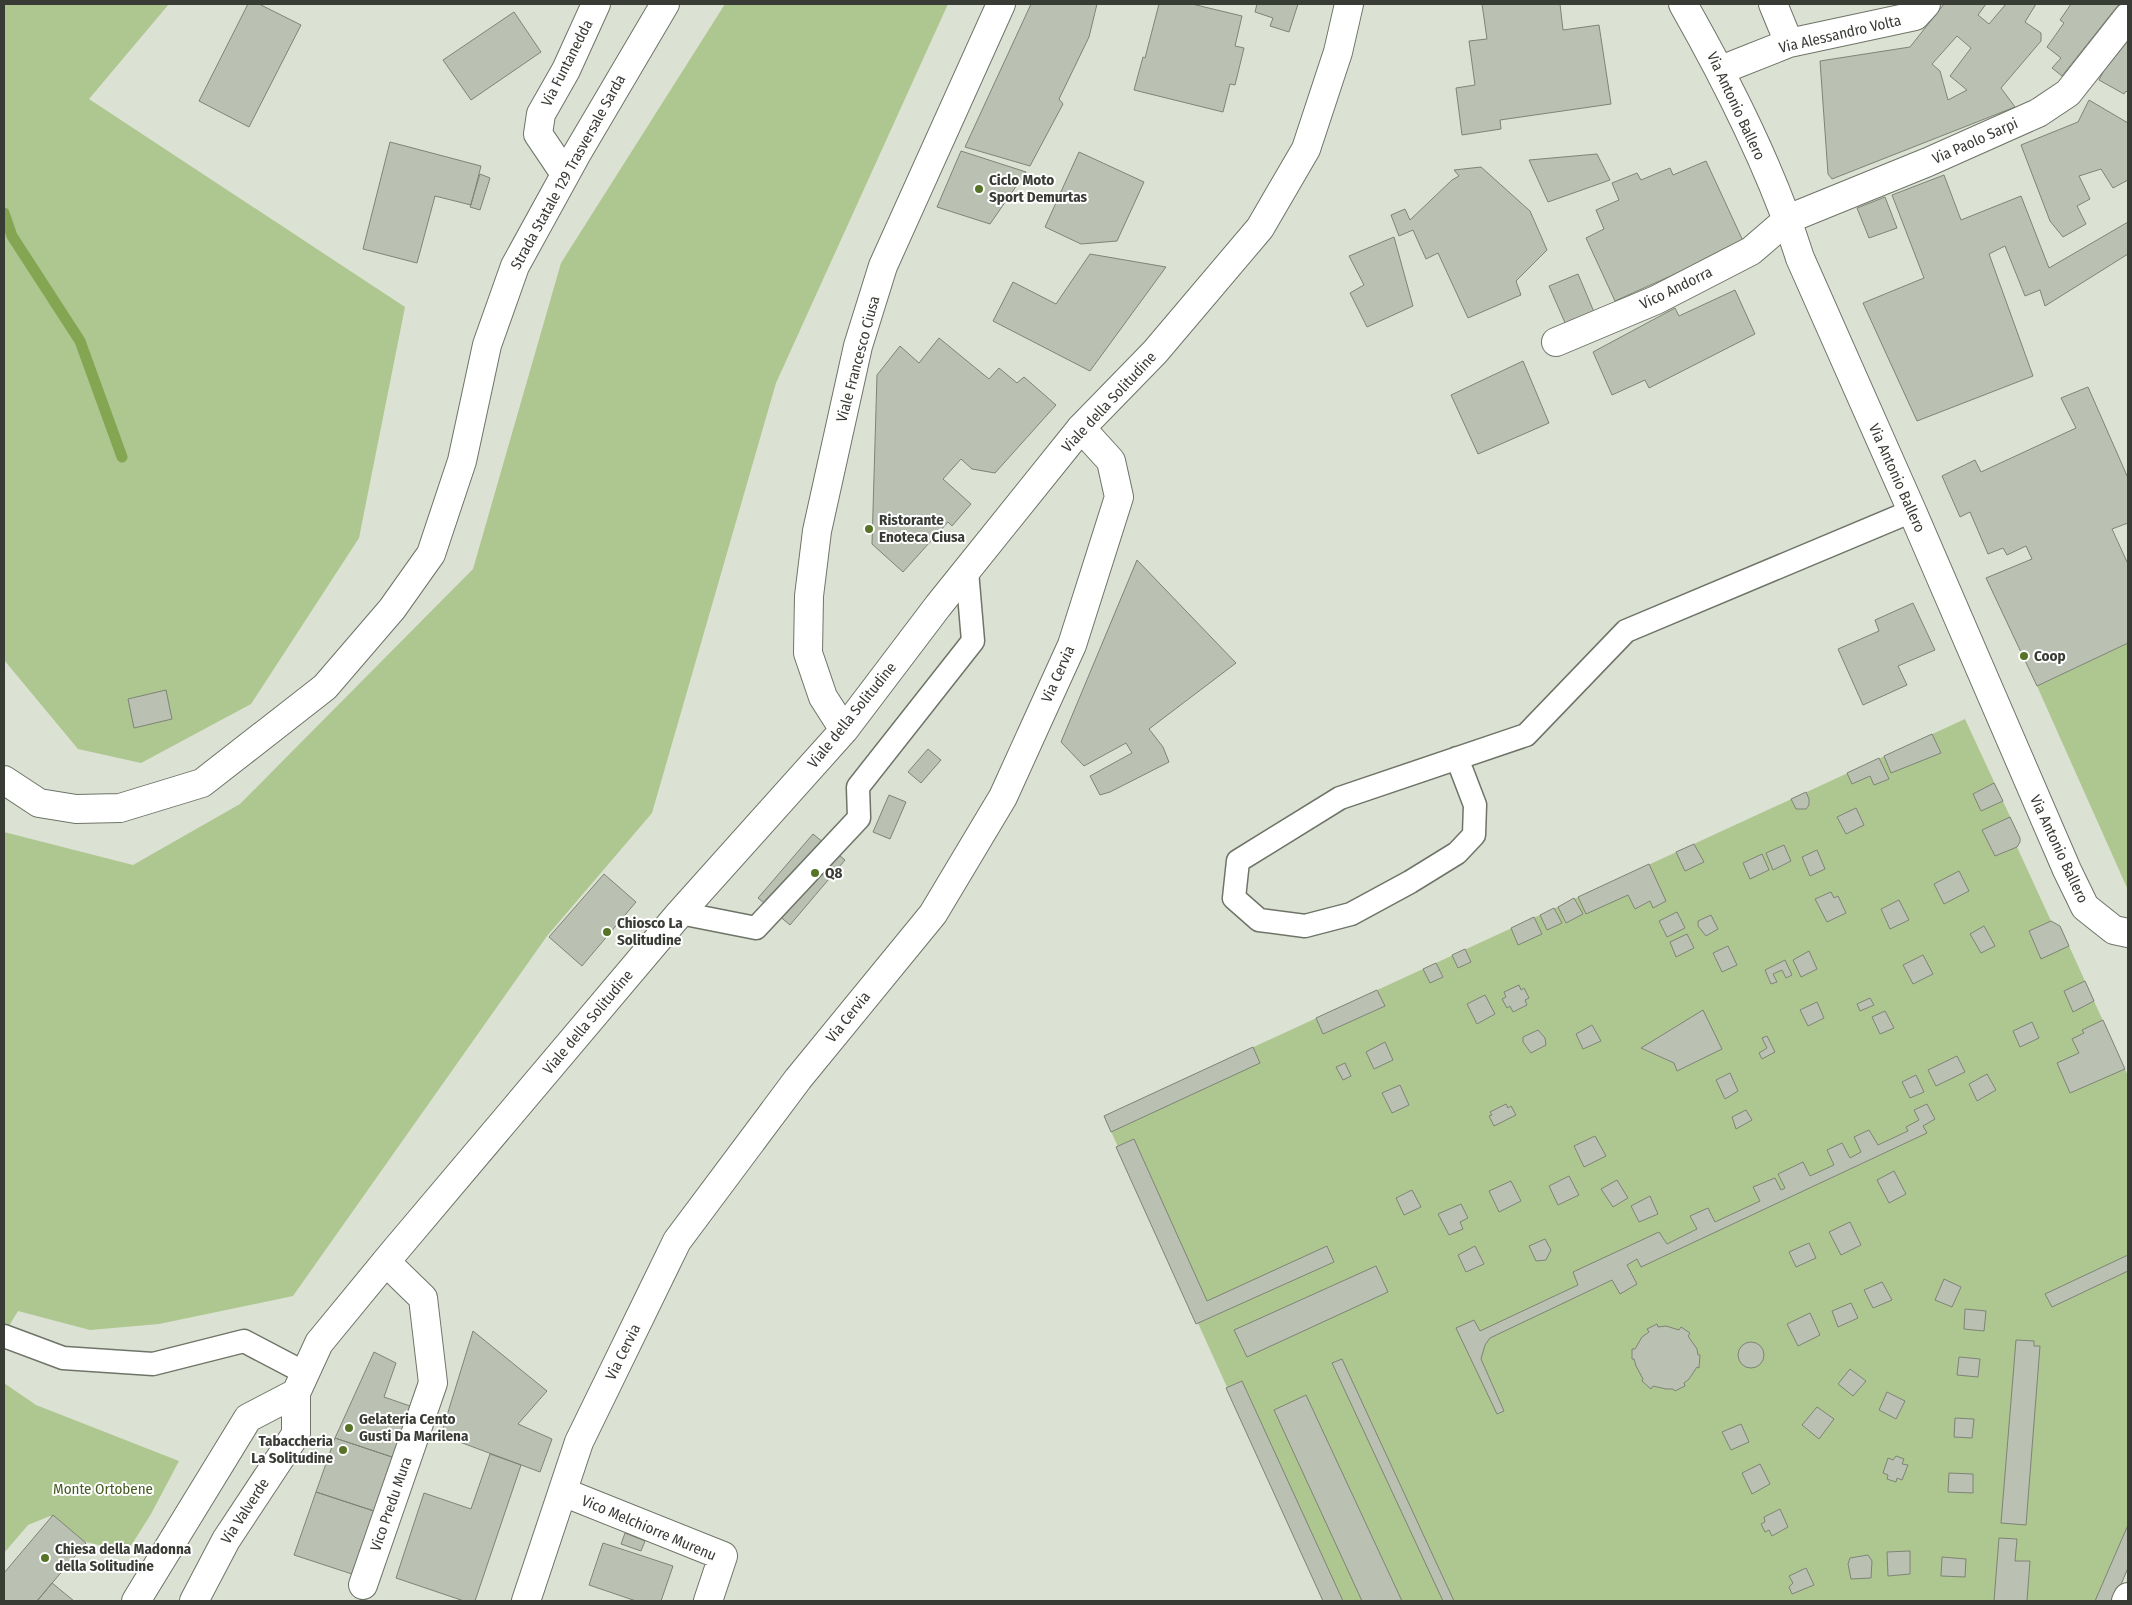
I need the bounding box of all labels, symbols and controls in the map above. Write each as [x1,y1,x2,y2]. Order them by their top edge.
street label: Via Alessandro Volta [1777,11,1903,57]
street label: Via Funtanedda [537,17,597,109]
street label: Via Antonio Ballero [1703,49,1769,163]
street label: Strada Statale 129 Trasversale Sarda [507,71,629,273]
street label: Via Paolo Sarpi [1929,114,2021,168]
place label: Ciclo Moto Sport Demurtas [989,171,1088,206]
marker: Ciclo Moto Sport Demurtas [973,183,985,195]
street label: Vico Andorra [1637,263,1715,313]
street label: Viale Francesco Ciusa [832,294,884,424]
street label: Viale della Solitudine [1058,348,1160,456]
street label: Via Antonio Ballero [1865,421,1929,535]
place label: Ristorante Enoteca Ciusa [879,511,965,546]
marker: Ristorante Enoteca Ciusa [863,523,875,535]
street label: Via Cervia [1038,643,1078,705]
place label: Coop [2034,647,2066,665]
marker: Coop [2018,650,2030,662]
street label: Viale della Solitudine [804,659,900,771]
street label: Via Antonio Ballero [2026,792,2092,906]
place label: Q8 [825,864,842,882]
marker: Q8 [809,867,821,879]
place label: Chiosco La Solitudine [617,914,683,949]
marker: Chiosco La Solitudine [601,926,613,938]
street label: Viale della Solitudine [539,966,637,1078]
street label: Via Cervia [822,988,874,1046]
street label: Via Cervia [602,1321,644,1383]
place label: Gelateria Cento Gusti Da Marilena [359,1410,469,1445]
marker: Gelateria Cento Gusti Da Marilena [343,1422,355,1434]
place label: Tabaccheria La Solitudine [251,1432,334,1467]
marker: Tabaccheria La Solitudine [337,1444,349,1456]
street label: Vico Predu Mura [366,1454,416,1554]
street label: Via Valverde [217,1475,273,1547]
park label: Monte Ortobene [53,1480,153,1498]
street label: Vico Melchiorre Murenu [579,1492,719,1564]
place label: Chiesa della Madonna della Solitudine [55,1540,192,1575]
marker: Chiesa della Madonna della Solitudine [39,1552,51,1564]

